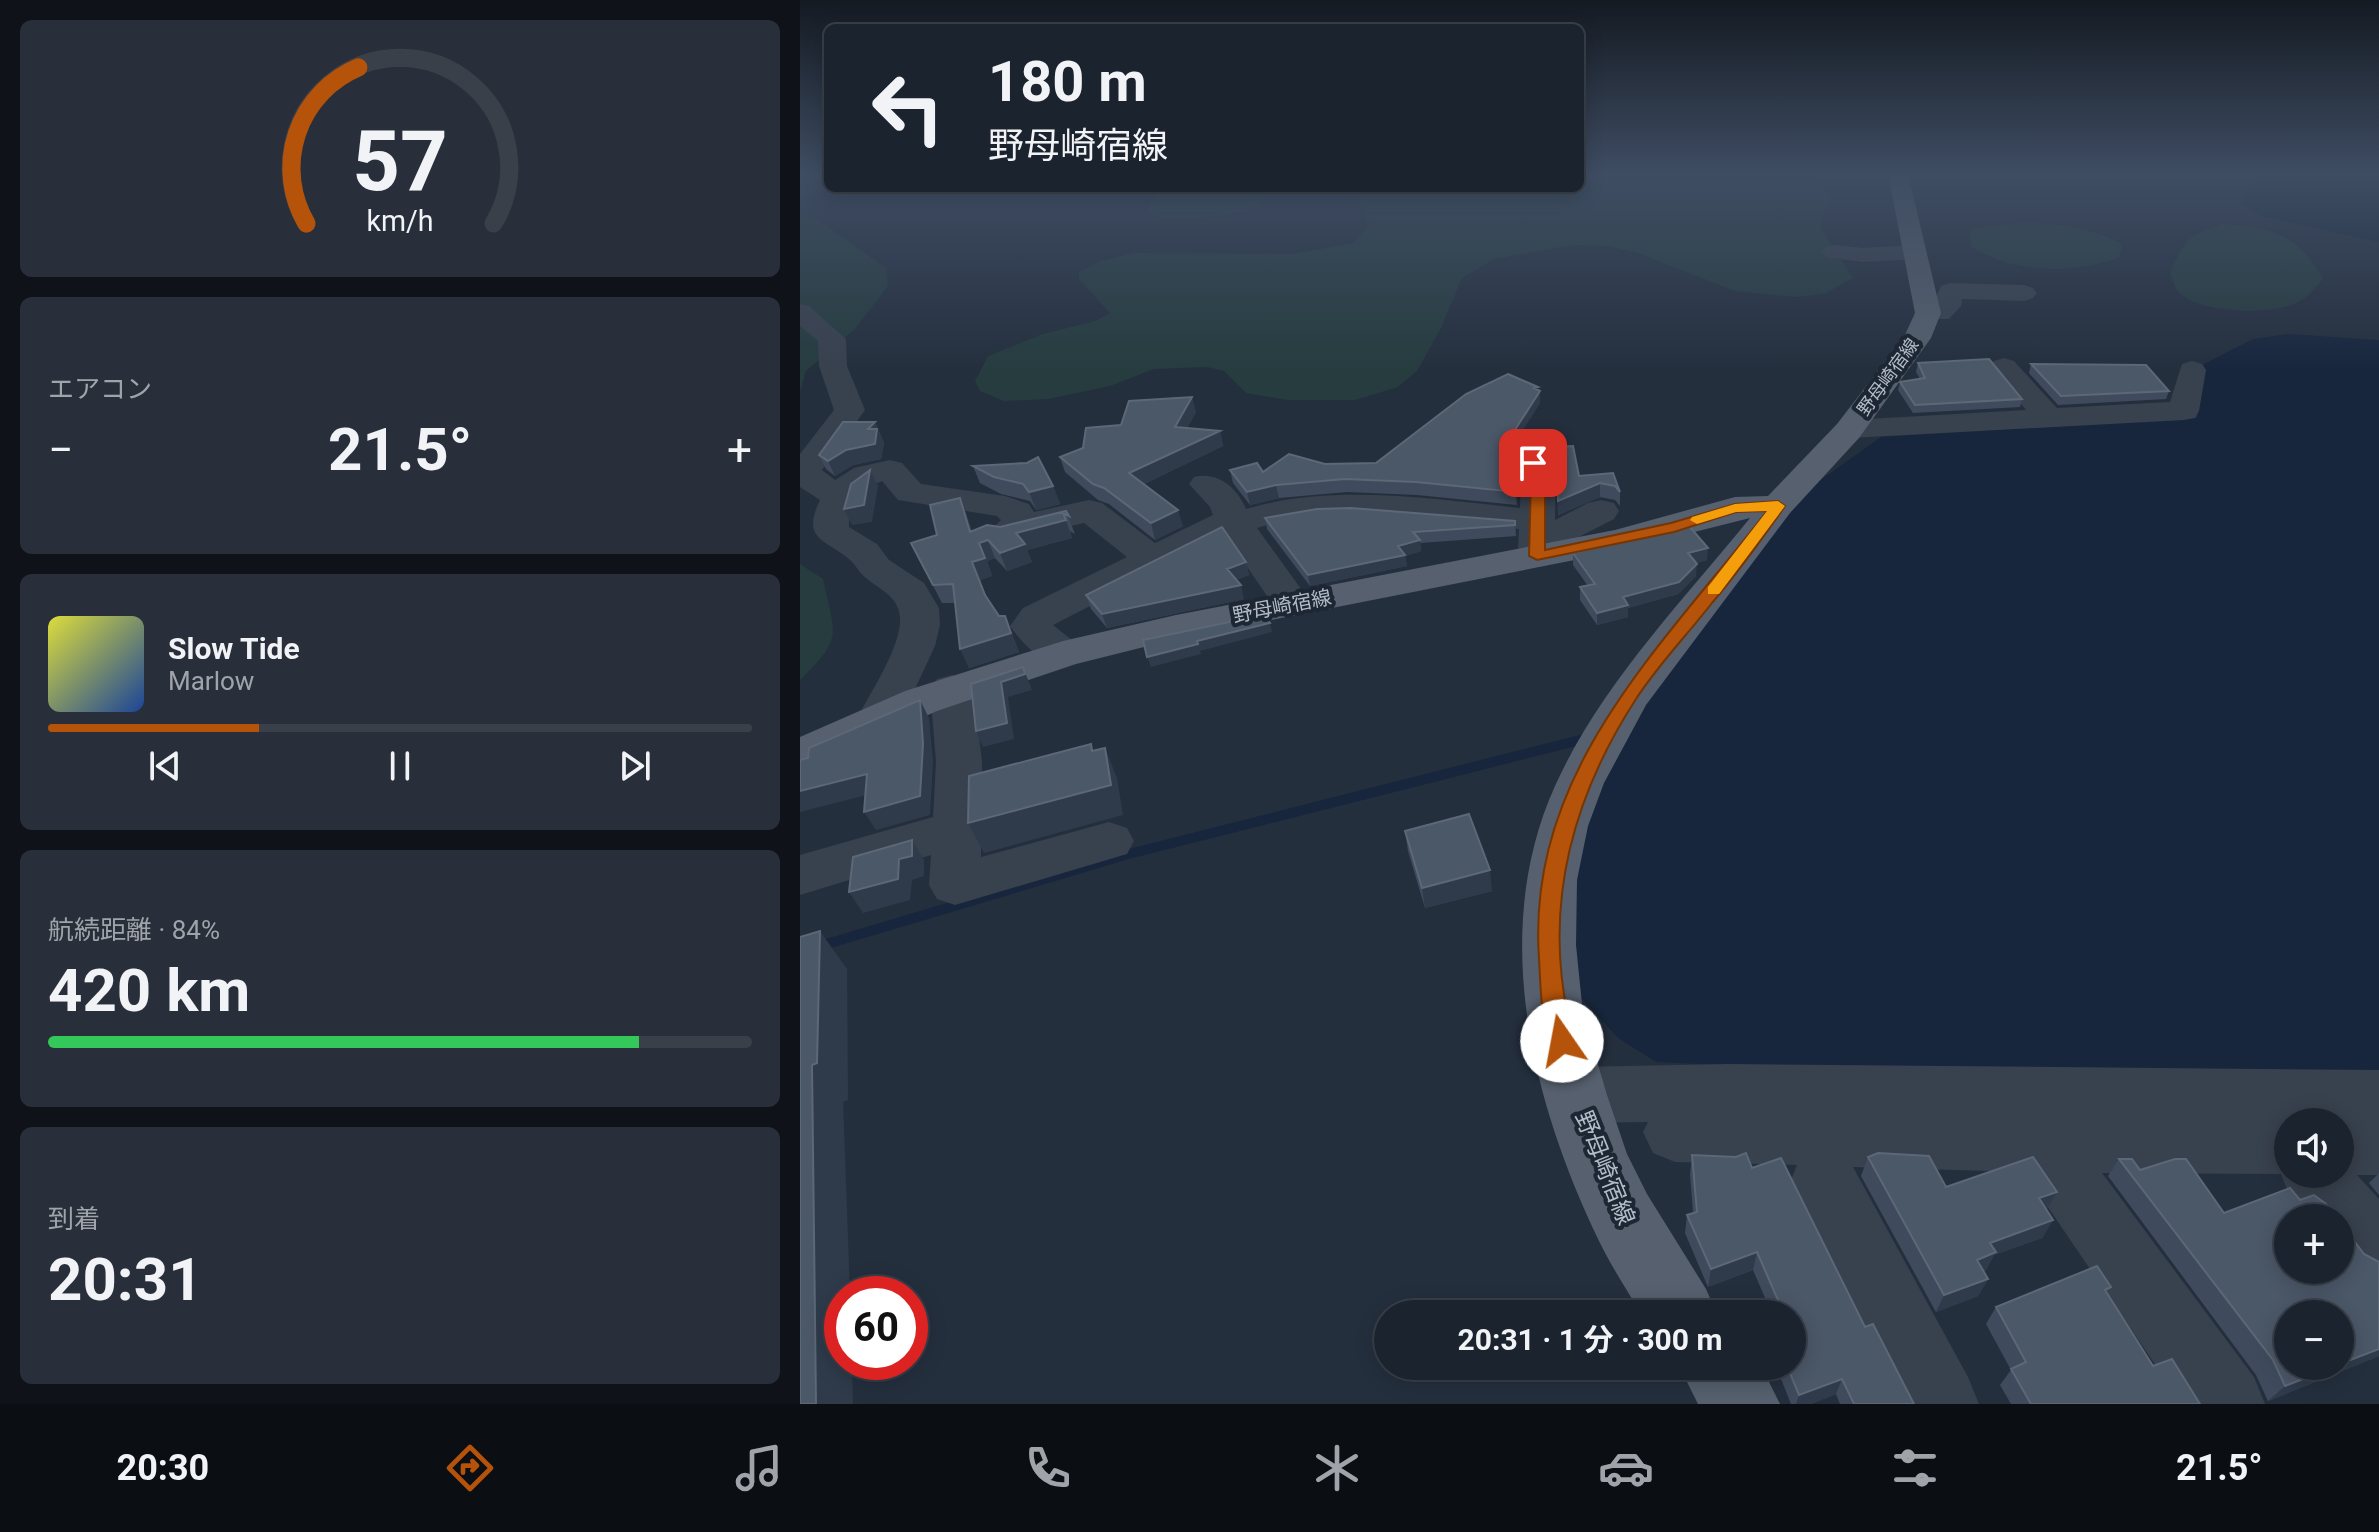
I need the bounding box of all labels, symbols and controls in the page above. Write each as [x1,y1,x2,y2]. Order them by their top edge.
text: 180 m [988,49,1147,115]
icon: left [856,56,960,160]
text: 57 [352,113,448,210]
text: 野母崎宿線 [988,125,1168,167]
text: km/h [366,205,434,239]
street label: 野母崎宿線 [1853,334,1923,419]
text: エアコン [48,374,152,404]
text: 21.5° [328,414,472,485]
text: − [48,424,73,476]
text: + [727,424,752,476]
pin [1499,429,1567,497]
icon: arrive [1511,441,1555,485]
street label: 野母崎宿線 [1231,585,1333,627]
text: Slow Tide [168,631,300,666]
text: Marlow [168,666,254,696]
icon: previous [143,744,187,788]
icon: pause [378,744,422,788]
icon: next [613,744,657,788]
text: 航続距離 · 84% [48,915,220,945]
text: 420 km [48,955,250,1026]
position arrow [1520,999,1604,1083]
street label: 野母崎宿線 [1570,1107,1640,1229]
map controls [2274,1108,2354,1380]
button: sound [2274,1108,2354,1188]
text: 到着 [48,1204,100,1234]
button: + [2274,1204,2354,1284]
text: 20:31 [48,1244,203,1315]
speed limit sign: 60 [824,1276,928,1380]
button: − [2274,1300,2354,1380]
text: 20:31 · 1 分 · 300 m [1458,1322,1722,1357]
icon: directions [442,1440,498,1496]
icon: music [731,1440,787,1496]
icon: phone [1020,1440,1076,1496]
icon: climate [1309,1440,1365,1496]
icon: car [1598,1440,1654,1496]
icon: filters [1887,1440,1943,1496]
text: 20:30 [116,1447,209,1489]
text: 21.5° [2176,1447,2262,1489]

